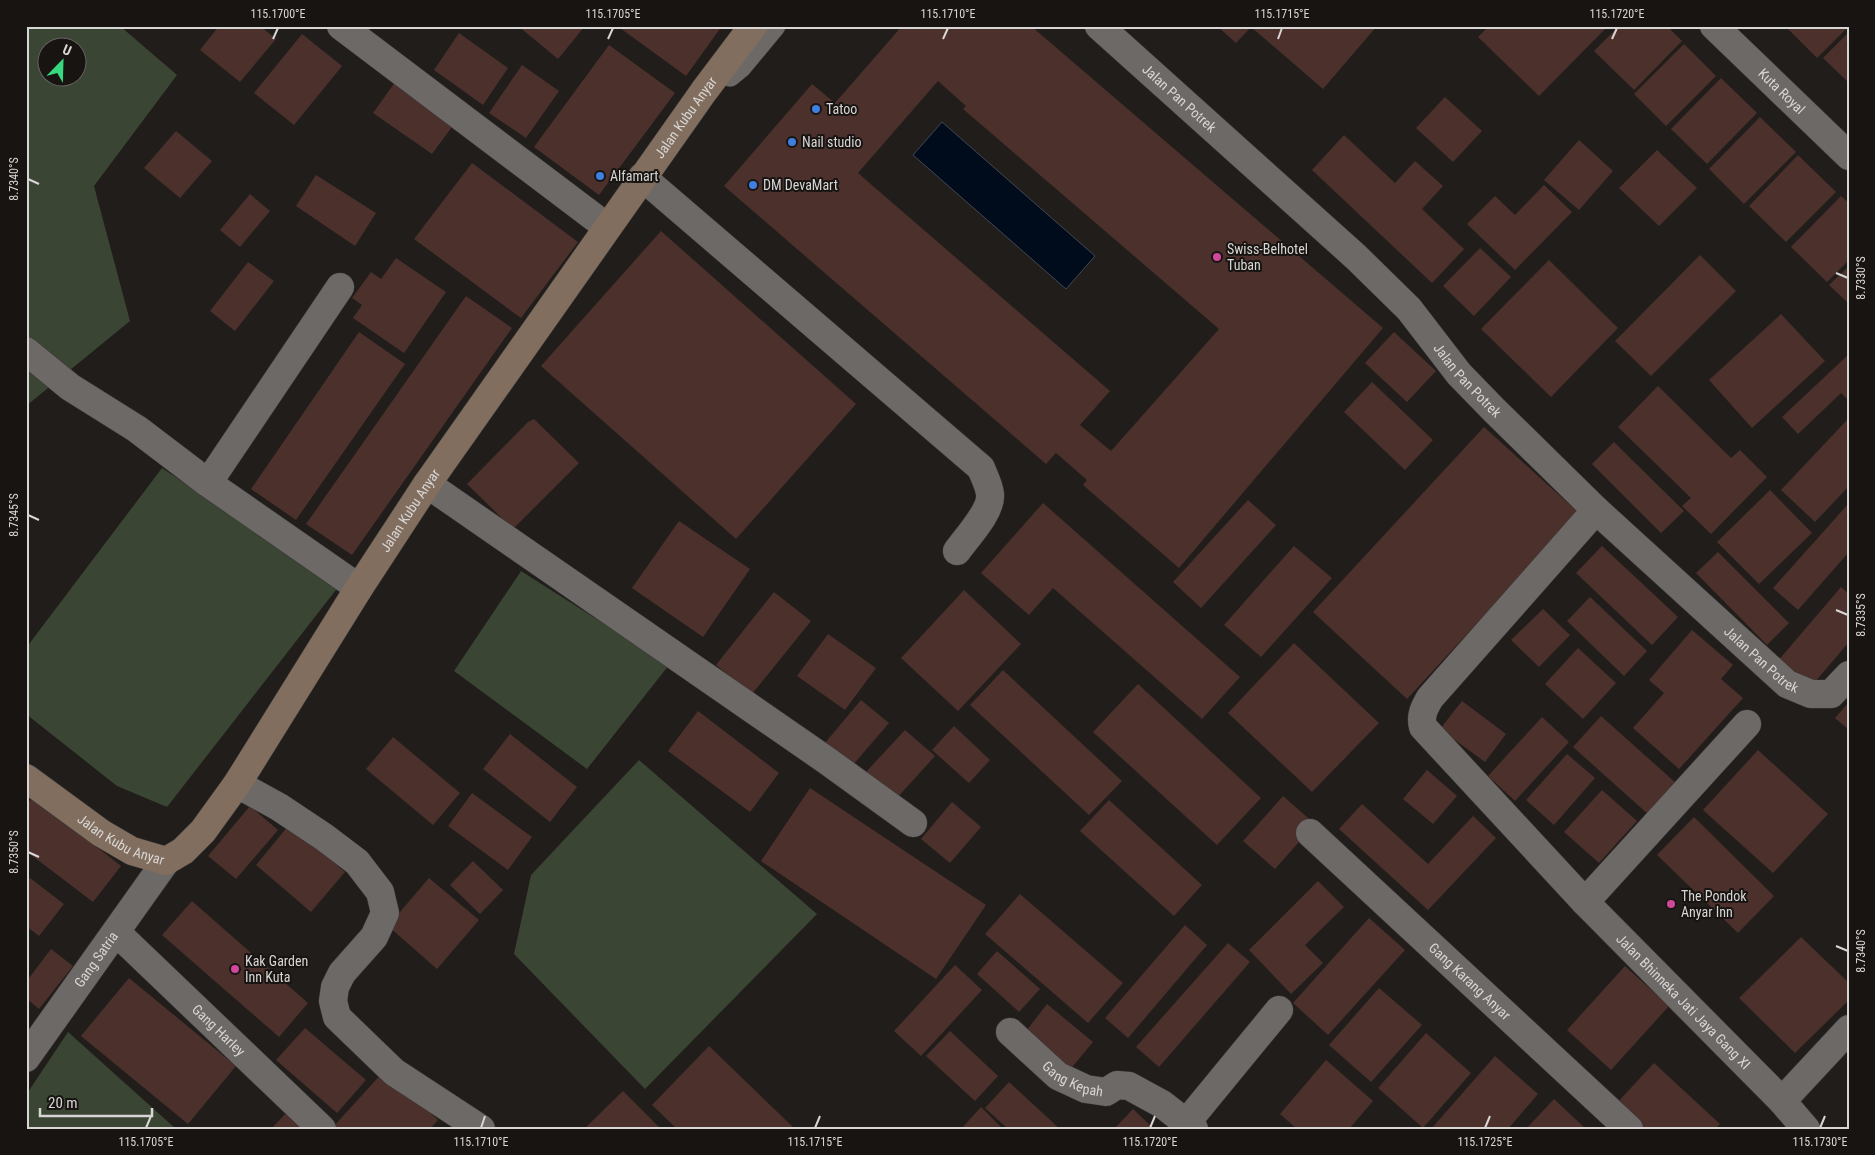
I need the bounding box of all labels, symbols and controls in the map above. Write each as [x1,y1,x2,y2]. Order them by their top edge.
text: 115.1700°E [250,7,306,21]
text: 115.1705°E [585,7,641,21]
text: 115.1710°E [920,7,976,21]
text: 115.1715°E [1254,7,1310,21]
text: 115.1720°E [1589,7,1645,21]
north arrow [38,38,88,88]
text: U [60,41,74,59]
street label: Jalan Pan Potrek [1139,61,1220,136]
street label: Kuta Royal [1755,65,1808,117]
street label: Jalan Kubu Anyar [651,74,720,161]
place label: Tatoo [826,101,857,117]
marker: Tatoo [810,103,822,115]
place label: Nail studio [802,134,862,150]
marker: Nail studio [786,136,798,148]
text: 8.7340°S [7,157,21,201]
place label: Alfamart [610,168,658,184]
marker: Alfamart [594,170,606,182]
place label: DM DevaMart [763,177,838,193]
marker: DM DevaMart [747,179,759,191]
place label: Swiss-Belhotel Tuban [1227,241,1308,273]
marker: Swiss-Belhotel Tuban [1211,251,1223,263]
text: 8.7330°S [1854,256,1868,300]
street label: Jalan Pan Potrek [1430,340,1505,421]
street label: Jalan Kubu Anyar [377,466,443,555]
text: 8.7345°S [7,493,21,537]
text: 8.7335°S [1854,593,1868,637]
street label: Jalan Pan Potrek [1721,623,1801,696]
street label: Jalan Kubu Anyar [74,811,166,868]
text: 8.7350°S [7,830,21,874]
place label: The Pondok Anyar Inn [1681,888,1747,920]
marker: The Pondok Anyar Inn [1665,898,1677,910]
street label: Gang Satria [71,929,121,990]
text: 8.7340°S [1854,929,1868,973]
street label: Jalan Bhinneka Jati Jaya Gang XI [1613,931,1754,1072]
street label: Gang Karang Anyar [1426,940,1514,1023]
place label: Kak Garden Inn Kuta [245,953,308,985]
marker: Kak Garden Inn Kuta [229,963,241,975]
street label: Gang Harley [189,1001,249,1059]
street label: Gang Kepah [1039,1058,1104,1099]
scale bar [40,1085,152,1117]
text: 20 m [48,1094,78,1112]
text: 115.1705°E [118,1135,174,1149]
text: 115.1710°E [453,1135,509,1149]
text: 115.1715°E [787,1135,843,1149]
text: 115.1720°E [1122,1135,1178,1149]
text: 115.1725°E [1457,1135,1513,1149]
text: 115.1730°E [1792,1135,1848,1149]

